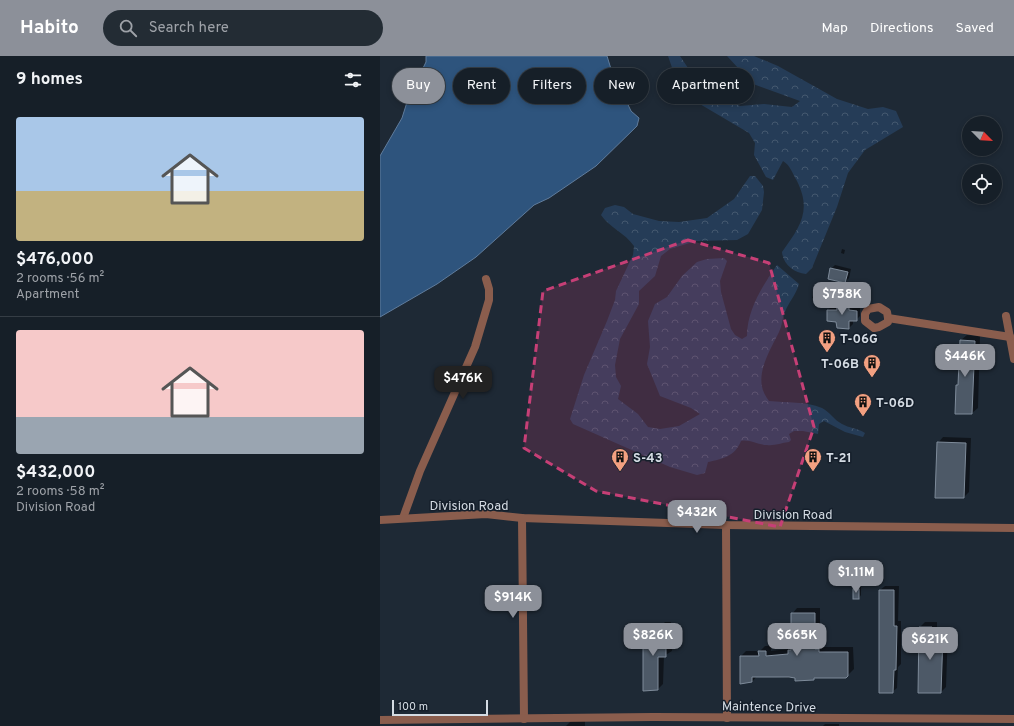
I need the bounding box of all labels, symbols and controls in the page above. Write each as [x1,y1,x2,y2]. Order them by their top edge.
search box [103,10,383,46]
text: Habito [20,16,79,40]
icon: search [117,17,139,39]
text: Search here [149,19,229,38]
text: Map [822,20,848,37]
text: Directions [870,20,934,37]
text: Saved [956,20,994,37]
chip: Buy [392,68,445,104]
chip: Rent [453,68,510,104]
chip: Filters [518,68,586,104]
chip: New [594,68,649,104]
chip: Apartment [657,68,754,104]
text: 9 homes [16,69,83,91]
icon: filters [342,69,364,91]
north arrow [962,116,1002,156]
map controls [962,116,1002,204]
icon: home [154,143,226,215]
button: locate [962,164,1002,204]
text: $476,000 [16,249,94,271]
text: 2 rooms · 56 m² [16,271,104,287]
pin: $758K [814,282,870,316]
text: Apartment [16,287,79,303]
text: $758K [822,287,862,303]
building icon: T-06G [817,328,837,353]
place label: T-06G [840,332,878,348]
pin: $446K [937,344,993,378]
text: $446K [944,349,986,365]
building icon: T-06B [862,353,882,378]
icon: home [154,356,226,428]
place label: T-06B [821,357,859,373]
pin: $476K [435,366,491,400]
text: $476K [443,371,483,387]
building icon: T-06D [853,392,873,417]
place label: T-06D [876,396,914,412]
building icon: S-43 [610,447,630,472]
building icon: T-21 [803,447,823,472]
place label: S-43 [633,451,663,467]
place label: T-21 [826,451,852,467]
text: $432,000 [16,462,95,484]
text: 2 rooms · 58 m² [16,484,104,500]
street label: Division Road [429,499,509,515]
text: Division Road [16,500,95,516]
pin: $432K [669,500,725,534]
text: $432K [677,505,717,521]
street label: Division Road [753,508,833,524]
pin: $1.11M [823,560,889,594]
text: $1.11M [837,565,875,581]
pin: $914K [485,585,541,619]
text: $914K [494,590,532,606]
pin: $826K [625,623,681,657]
pin: $665K [769,623,825,657]
pin: $621K [902,627,958,661]
text: $826K [633,628,673,644]
text: $665K [777,628,817,644]
text: $621K [911,632,949,648]
scale bar [392,698,488,717]
street label: Maintence Drive [722,699,816,717]
text: 100 m [398,700,428,714]

